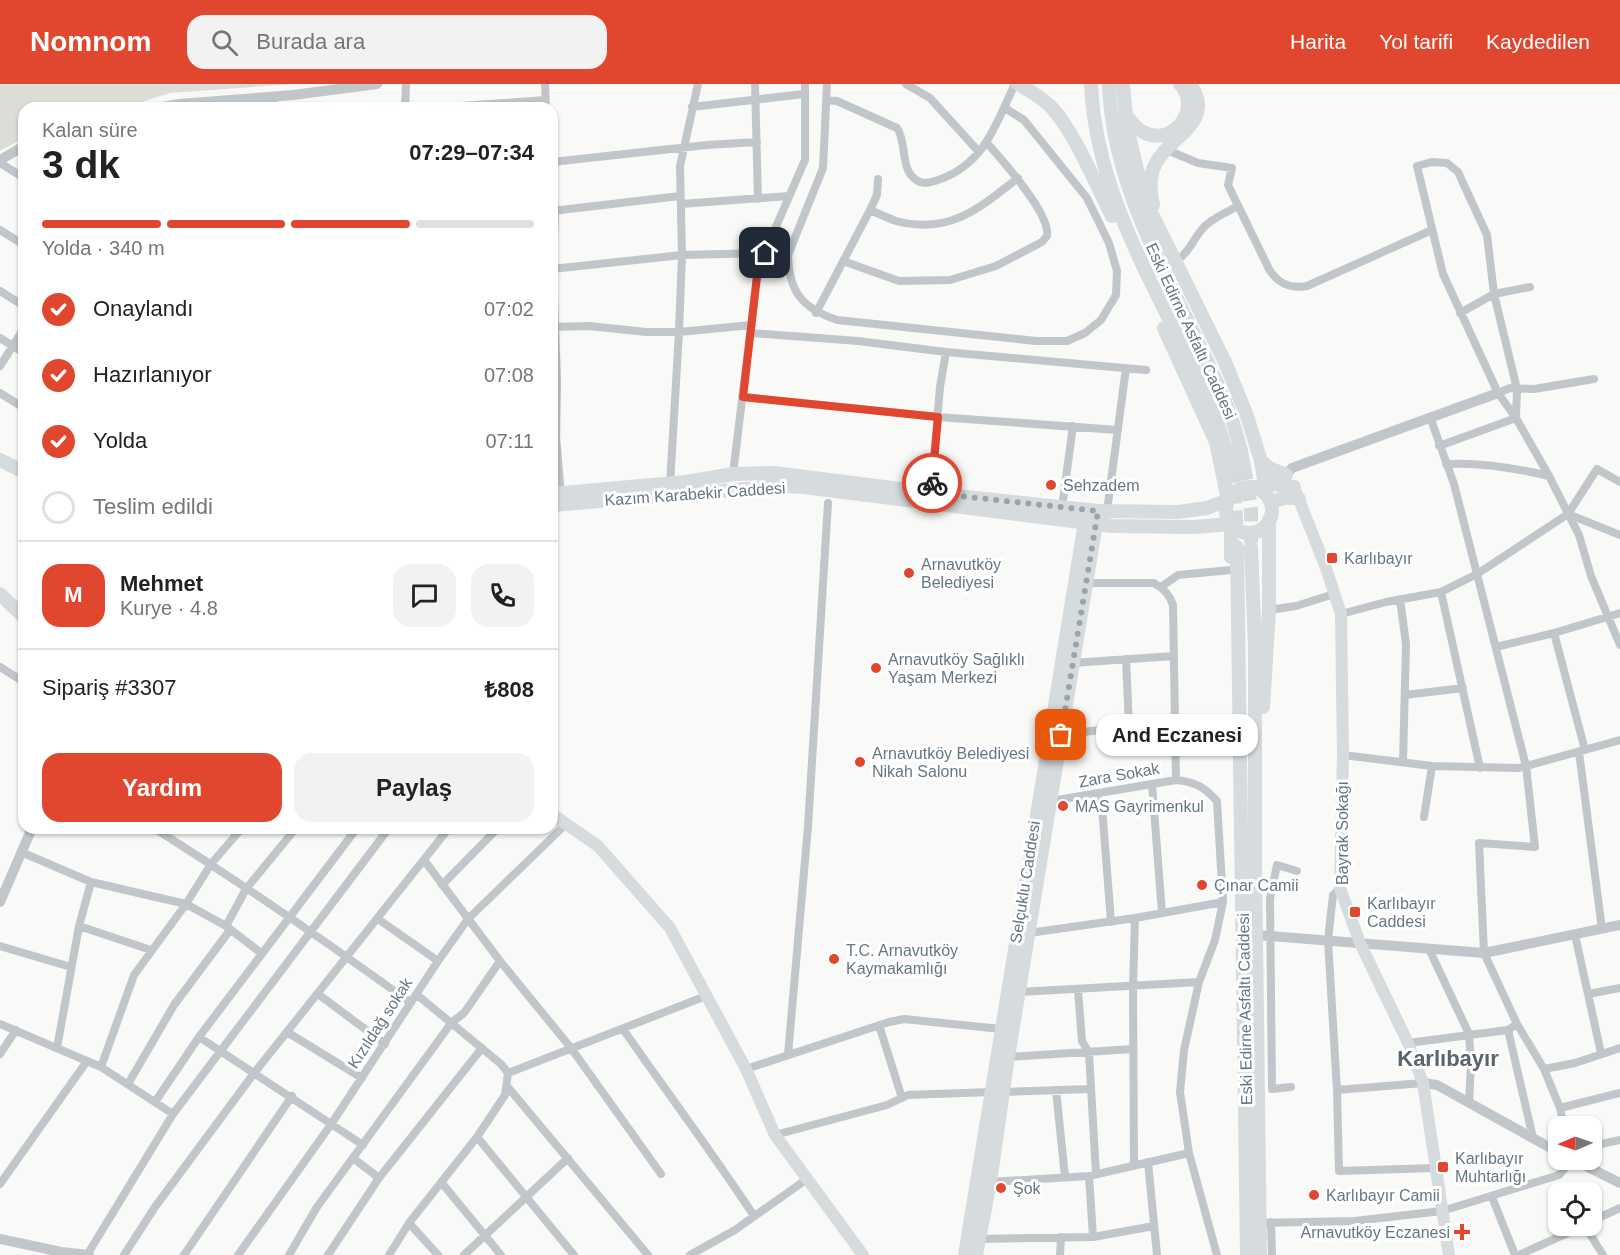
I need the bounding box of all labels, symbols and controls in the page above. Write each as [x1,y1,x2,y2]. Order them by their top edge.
search box [187,15,607,69]
text: Nomnom [30,26,151,57]
icon: search [208,26,241,59]
text: Burada ara [256,29,365,54]
text: Harita [1290,30,1346,53]
text: Yol tarifi [1379,30,1453,53]
text: Kaydedilen [1486,30,1590,53]
text: Kalan süre [42,119,138,141]
text: 07:29–07:34 [409,140,534,165]
text: 3 dk [42,143,120,186]
pin [739,227,790,278]
icon: home [748,236,781,269]
text: Yolda · 340 m [42,237,165,259]
street label: Eski Edirne Asfaltı Caddesi [1143,240,1239,422]
icon: check [42,293,75,326]
text: Onaylandı [93,296,193,321]
text: 07:02 [484,298,534,320]
icon: check [42,359,75,392]
text: Hazırlanıyor [93,362,212,387]
text: 07:08 [484,364,534,386]
icon: check [42,425,75,458]
text: Yolda [93,428,147,453]
text: 07:11 [485,430,534,452]
courier [902,453,962,513]
icon: bike [916,467,949,500]
place label: Sehzadem [1063,477,1140,494]
marker: Sehzadem [1044,478,1058,492]
street label: Kazım Karabekir Caddesi [604,479,786,509]
text: Teslim edildi [93,494,213,519]
place label: Karlıbayır [1344,550,1413,567]
marker: Karlıbayır [1325,551,1339,565]
place label: Arnavutköy Belediyesi [921,556,1001,591]
button: chat [393,564,456,627]
button: phone [471,564,534,627]
marker: Arnavutköy Belediyesi [902,566,916,580]
text: Mehmet [120,571,203,596]
text: M [64,582,83,607]
text: Kurye · 4.8 [120,597,218,619]
place label: Arnavutköy Sağlıklı Yaşam Merkezi [888,651,1025,686]
marker: Arnavutköy Sağlıklı Yaşam Merkezi [869,661,883,675]
text: Sipariş #3307 [42,675,177,700]
text: ₺808 [485,677,534,702]
pin [1035,709,1086,760]
callout: And Eczanesi [1097,714,1259,756]
icon: bag [1044,718,1077,751]
text: And Eczanesi [1112,724,1242,746]
place label: Arnavutköy Belediyesi Nikah Salonu [872,745,1029,780]
button: Yardım [42,753,282,822]
button: Paylaş [294,753,534,822]
marker: Arnavutköy Belediyesi Nikah Salonu [853,755,867,769]
street label: Zara Sokak [1077,759,1162,790]
street label: Bayrak Sokağı [1334,781,1351,885]
place label: MAS Gayrimenkul [1075,798,1204,815]
marker: MAS Gayrimenkul [1056,799,1070,813]
street label: Selçuklu Caddesi [1007,820,1043,944]
place label: Çınar Camii [1214,877,1298,894]
marker: Çınar Camii [1195,878,1209,892]
place label: Karlıbayır Caddesi [1367,895,1436,930]
marker: Karlıbayır Caddesi [1348,905,1362,919]
street label: Eski Edirne Asfaltı Caddesi [1235,913,1255,1105]
place label: T.C. Arnavutköy Kaymakamlığı [846,942,958,977]
marker: T.C. Arnavutköy Kaymakamlığı [827,952,841,966]
street label: Kızıldağ sokak [345,974,416,1071]
district label: Karlıbayır [1397,1046,1499,1071]
north arrow [1548,1116,1602,1170]
map controls [1548,1116,1602,1236]
place label: Karlıbayır Muhtarlığı [1455,1150,1526,1185]
marker: Karlıbayır Muhtarlığı [1436,1160,1450,1174]
place label: Şok [1013,1180,1042,1197]
marker: Şok [994,1181,1008,1195]
button: locate [1548,1182,1602,1236]
place label: Karlıbayır Camii [1326,1187,1440,1204]
marker: Karlıbayır Camii [1307,1188,1321,1202]
place label: Arnavutköy Eczanesi [1301,1224,1450,1241]
marker: Arnavutköy Eczanesi [1455,1225,1469,1239]

